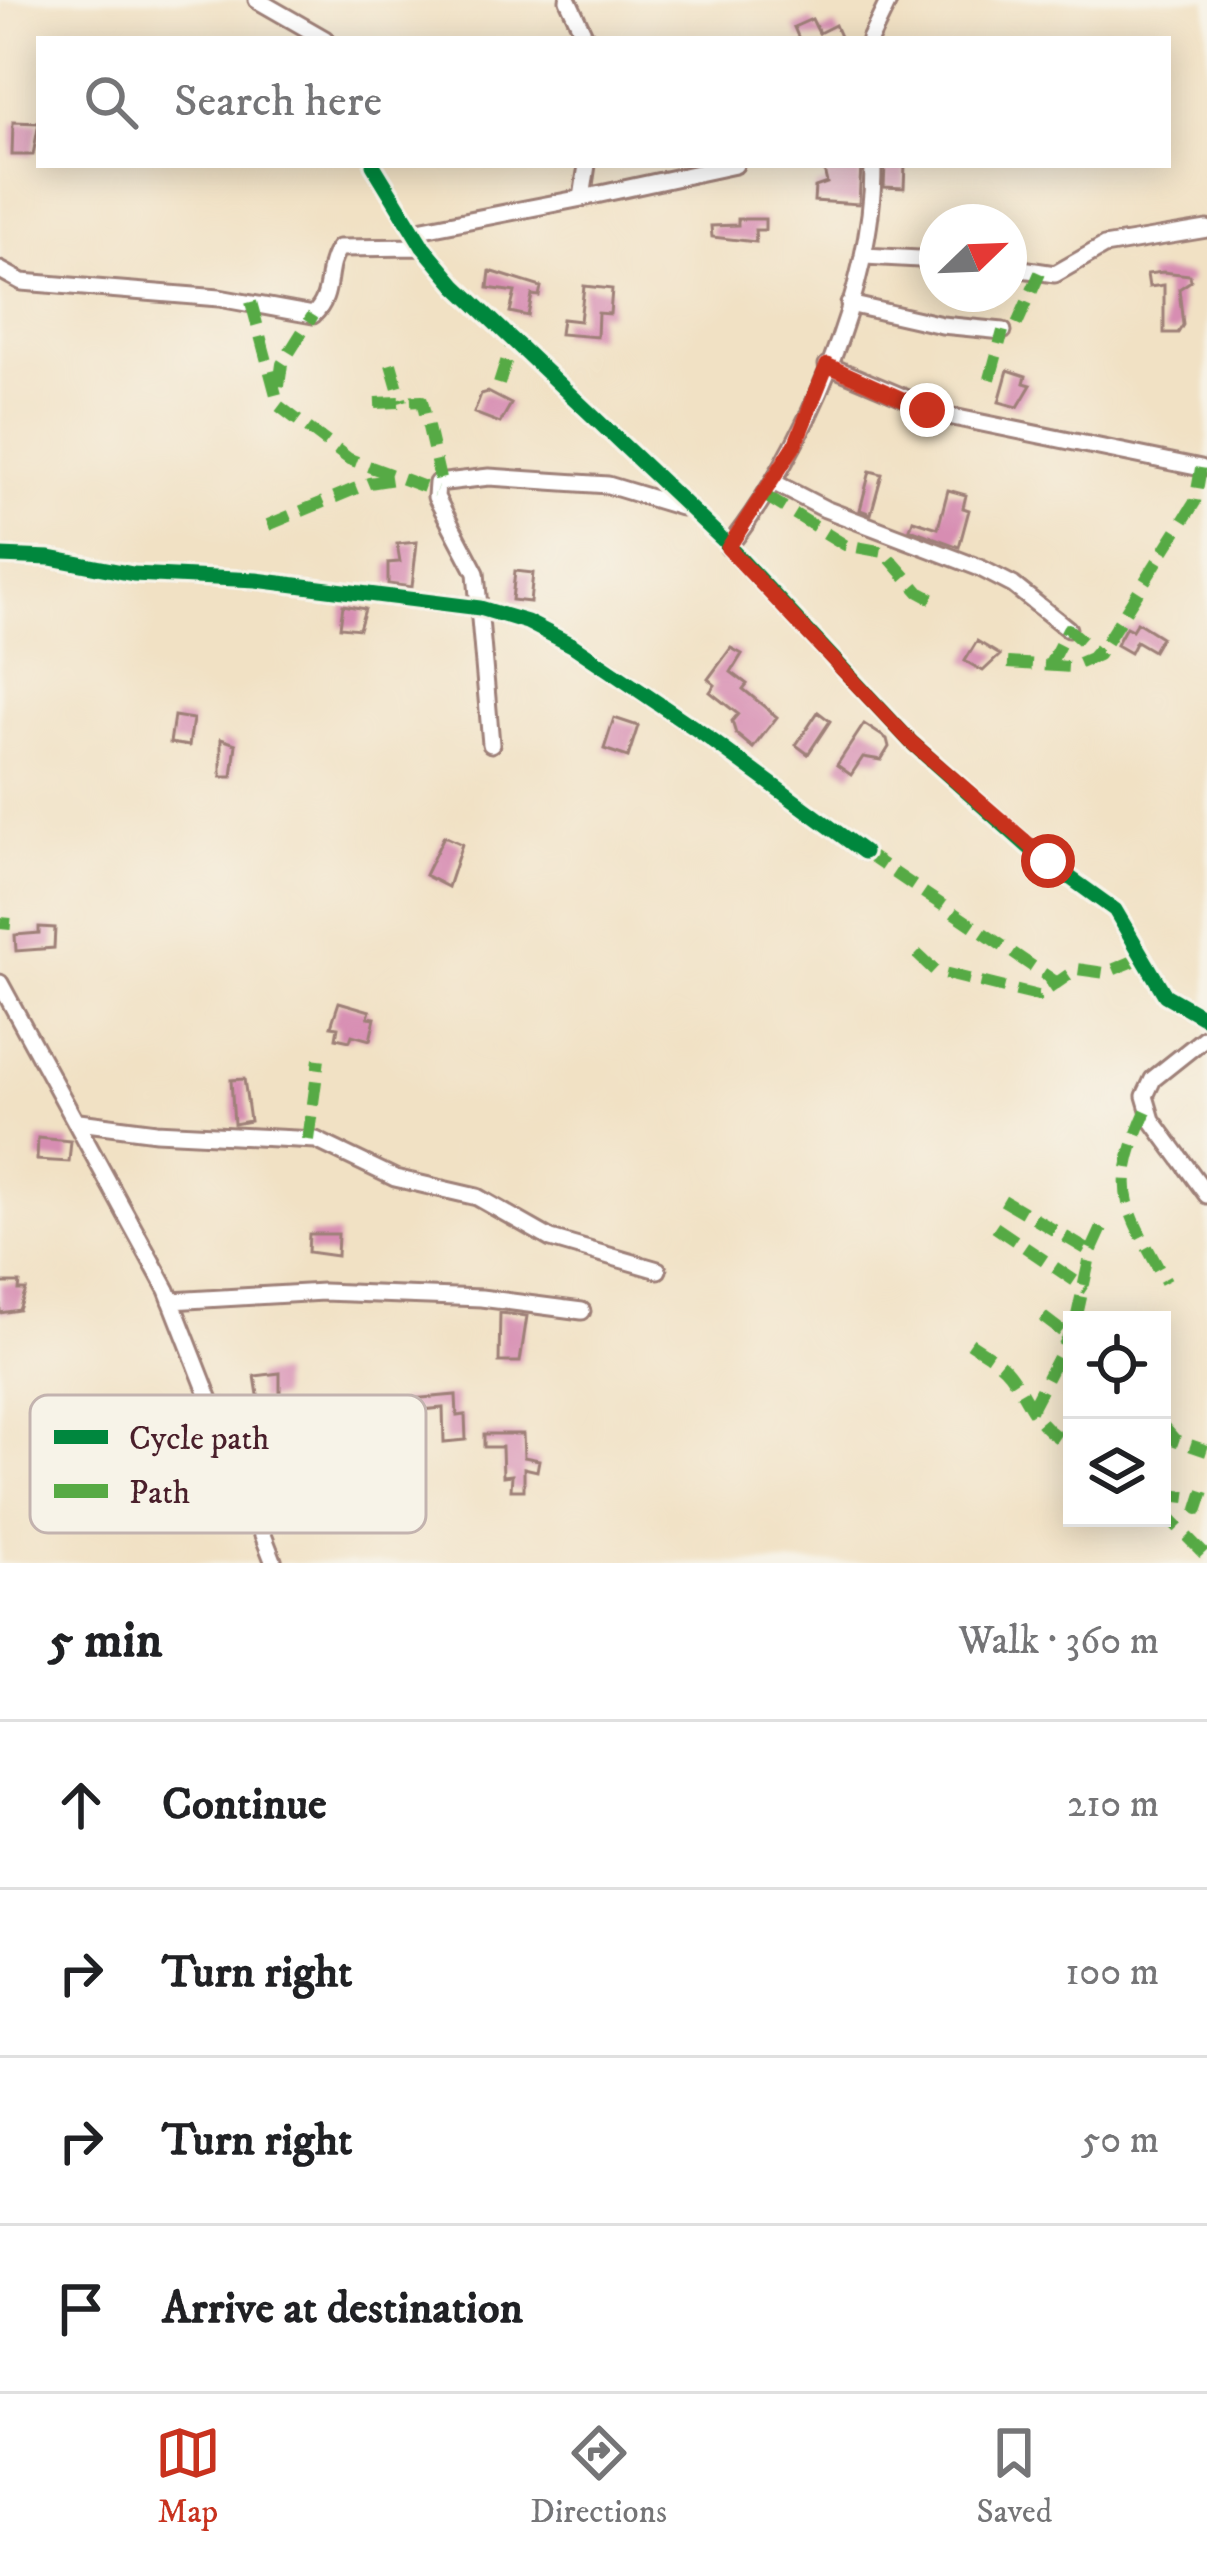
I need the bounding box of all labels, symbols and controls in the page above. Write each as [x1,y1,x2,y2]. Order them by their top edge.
search box [36,36,1171,168]
icon: search [78,69,144,135]
text: Search here [174,74,382,130]
north arrow [919,204,1027,312]
route end [900,383,954,437]
route start [1021,834,1075,888]
map controls [1063,1311,1171,1527]
button: locate [1063,1311,1171,1419]
legend [30,1395,426,1533]
text: Cycle path [129,1419,269,1460]
button: layers [1063,1419,1171,1527]
text: Path [129,1473,190,1514]
text: 5 min [48,1609,162,1673]
text: Walk · 360 m [958,1617,1159,1666]
icon: ahead [48,1772,114,1838]
text: Continue [162,1777,327,1833]
text: 210 m [1067,1780,1159,1829]
icon: right [48,1940,114,2006]
text: Turn right [162,1945,352,2001]
text: 100 m [1065,1948,1159,1997]
icon: right [48,2108,114,2174]
text: Turn right [162,2113,352,2169]
text: 50 m [1081,2116,1159,2165]
icon: arrive [48,2276,114,2342]
text: Arrive at destination [162,2281,523,2337]
tab: Map [155,2420,221,2533]
tab: Directions [530,2420,667,2533]
tab: Saved [976,2420,1052,2533]

